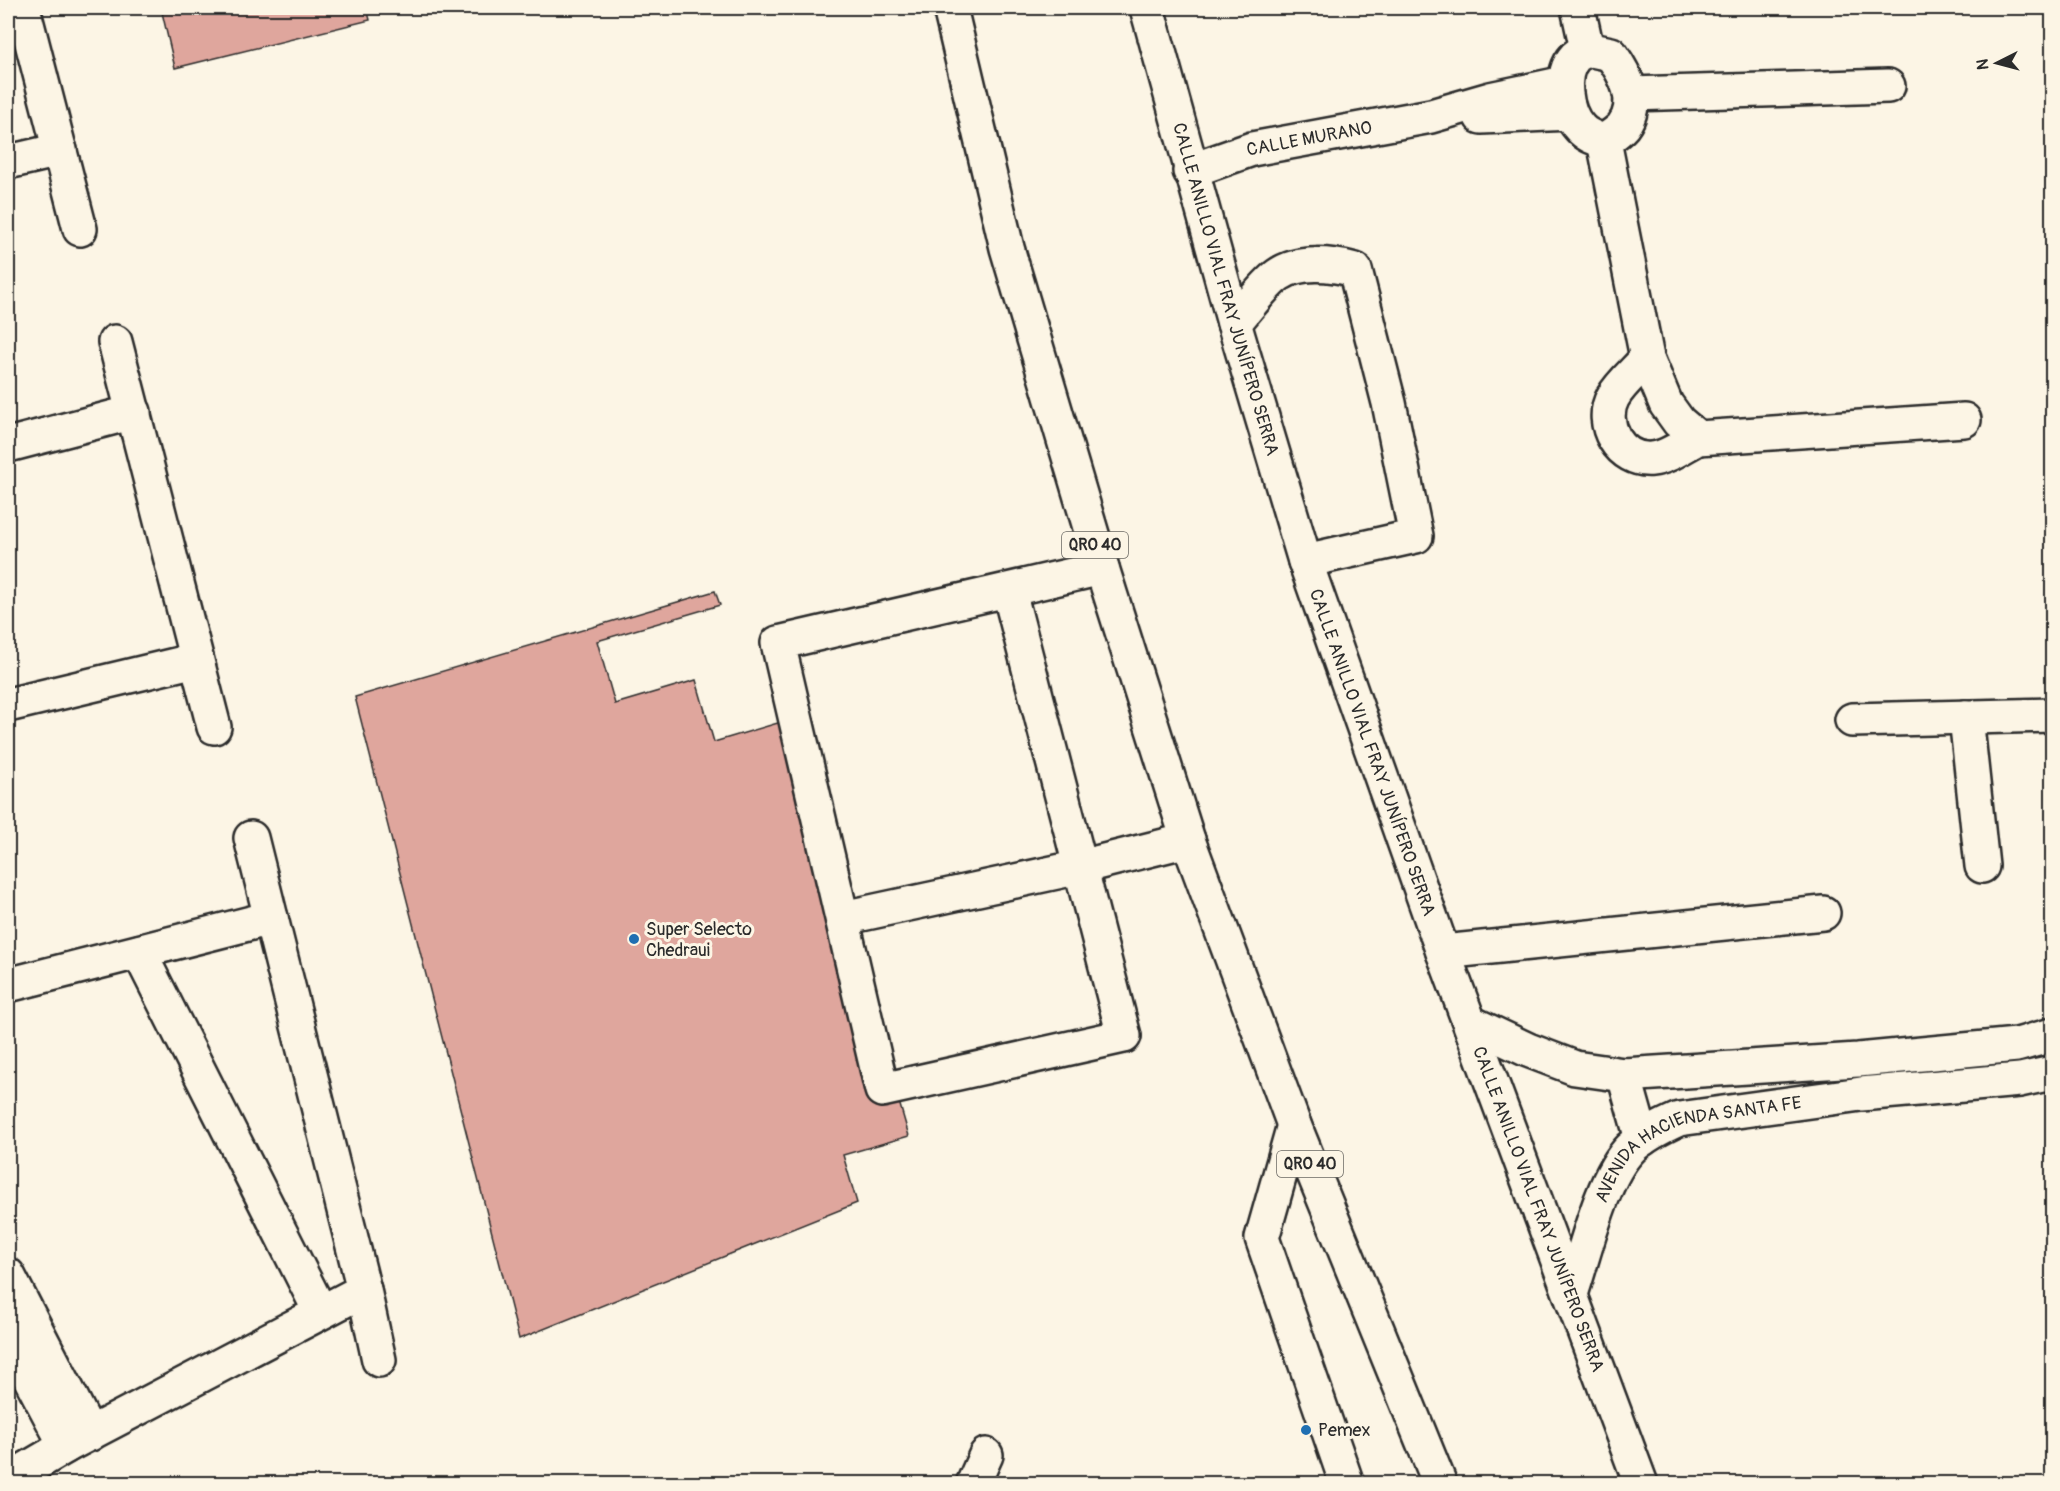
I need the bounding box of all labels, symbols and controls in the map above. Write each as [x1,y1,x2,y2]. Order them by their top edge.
north arrow [1967,33,2027,93]
text: N [1973,58,1994,71]
street label: CALLE MURANO [1245,116,1374,161]
street label: CALLE ANILLO VIAL FRAY JUNÍPERO SERRA [1168,120,1285,459]
road number: QRO 40 [1062,532,1128,558]
street label: CALLE ANILLO VIAL FRAY JUNÍPERO SERRA [1304,586,1441,919]
place label: Super Selecto Chedraui [646,918,752,962]
marker: Super Selecto Chedraui [627,932,641,946]
street label: CALLE ANILLO VIAL FRAY JUNÍPERO SERRA [1468,1043,1610,1375]
street label: AVENIDA HACIENDA SANTA FE [1590,1091,1803,1206]
road number: QRO 40 [1277,1151,1343,1177]
place label: Pemex [1318,1419,1371,1442]
marker: Pemex [1299,1423,1313,1437]

